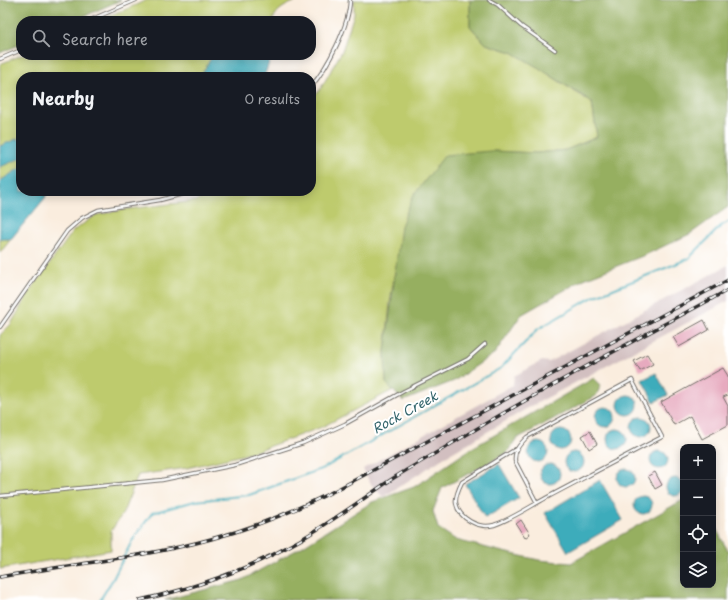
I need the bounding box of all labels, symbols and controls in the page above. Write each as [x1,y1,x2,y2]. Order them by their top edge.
search box [16,16,316,60]
icon: search [30,27,52,49]
text: Search here [62,27,148,50]
text: Nearby [32,85,94,111]
text: 0 results [245,89,300,108]
water label: Rock Creek [369,385,442,437]
map controls [680,444,716,588]
button: + [680,444,716,480]
button: − [680,480,716,516]
button: locate [680,516,716,552]
button: layers [680,552,716,588]

